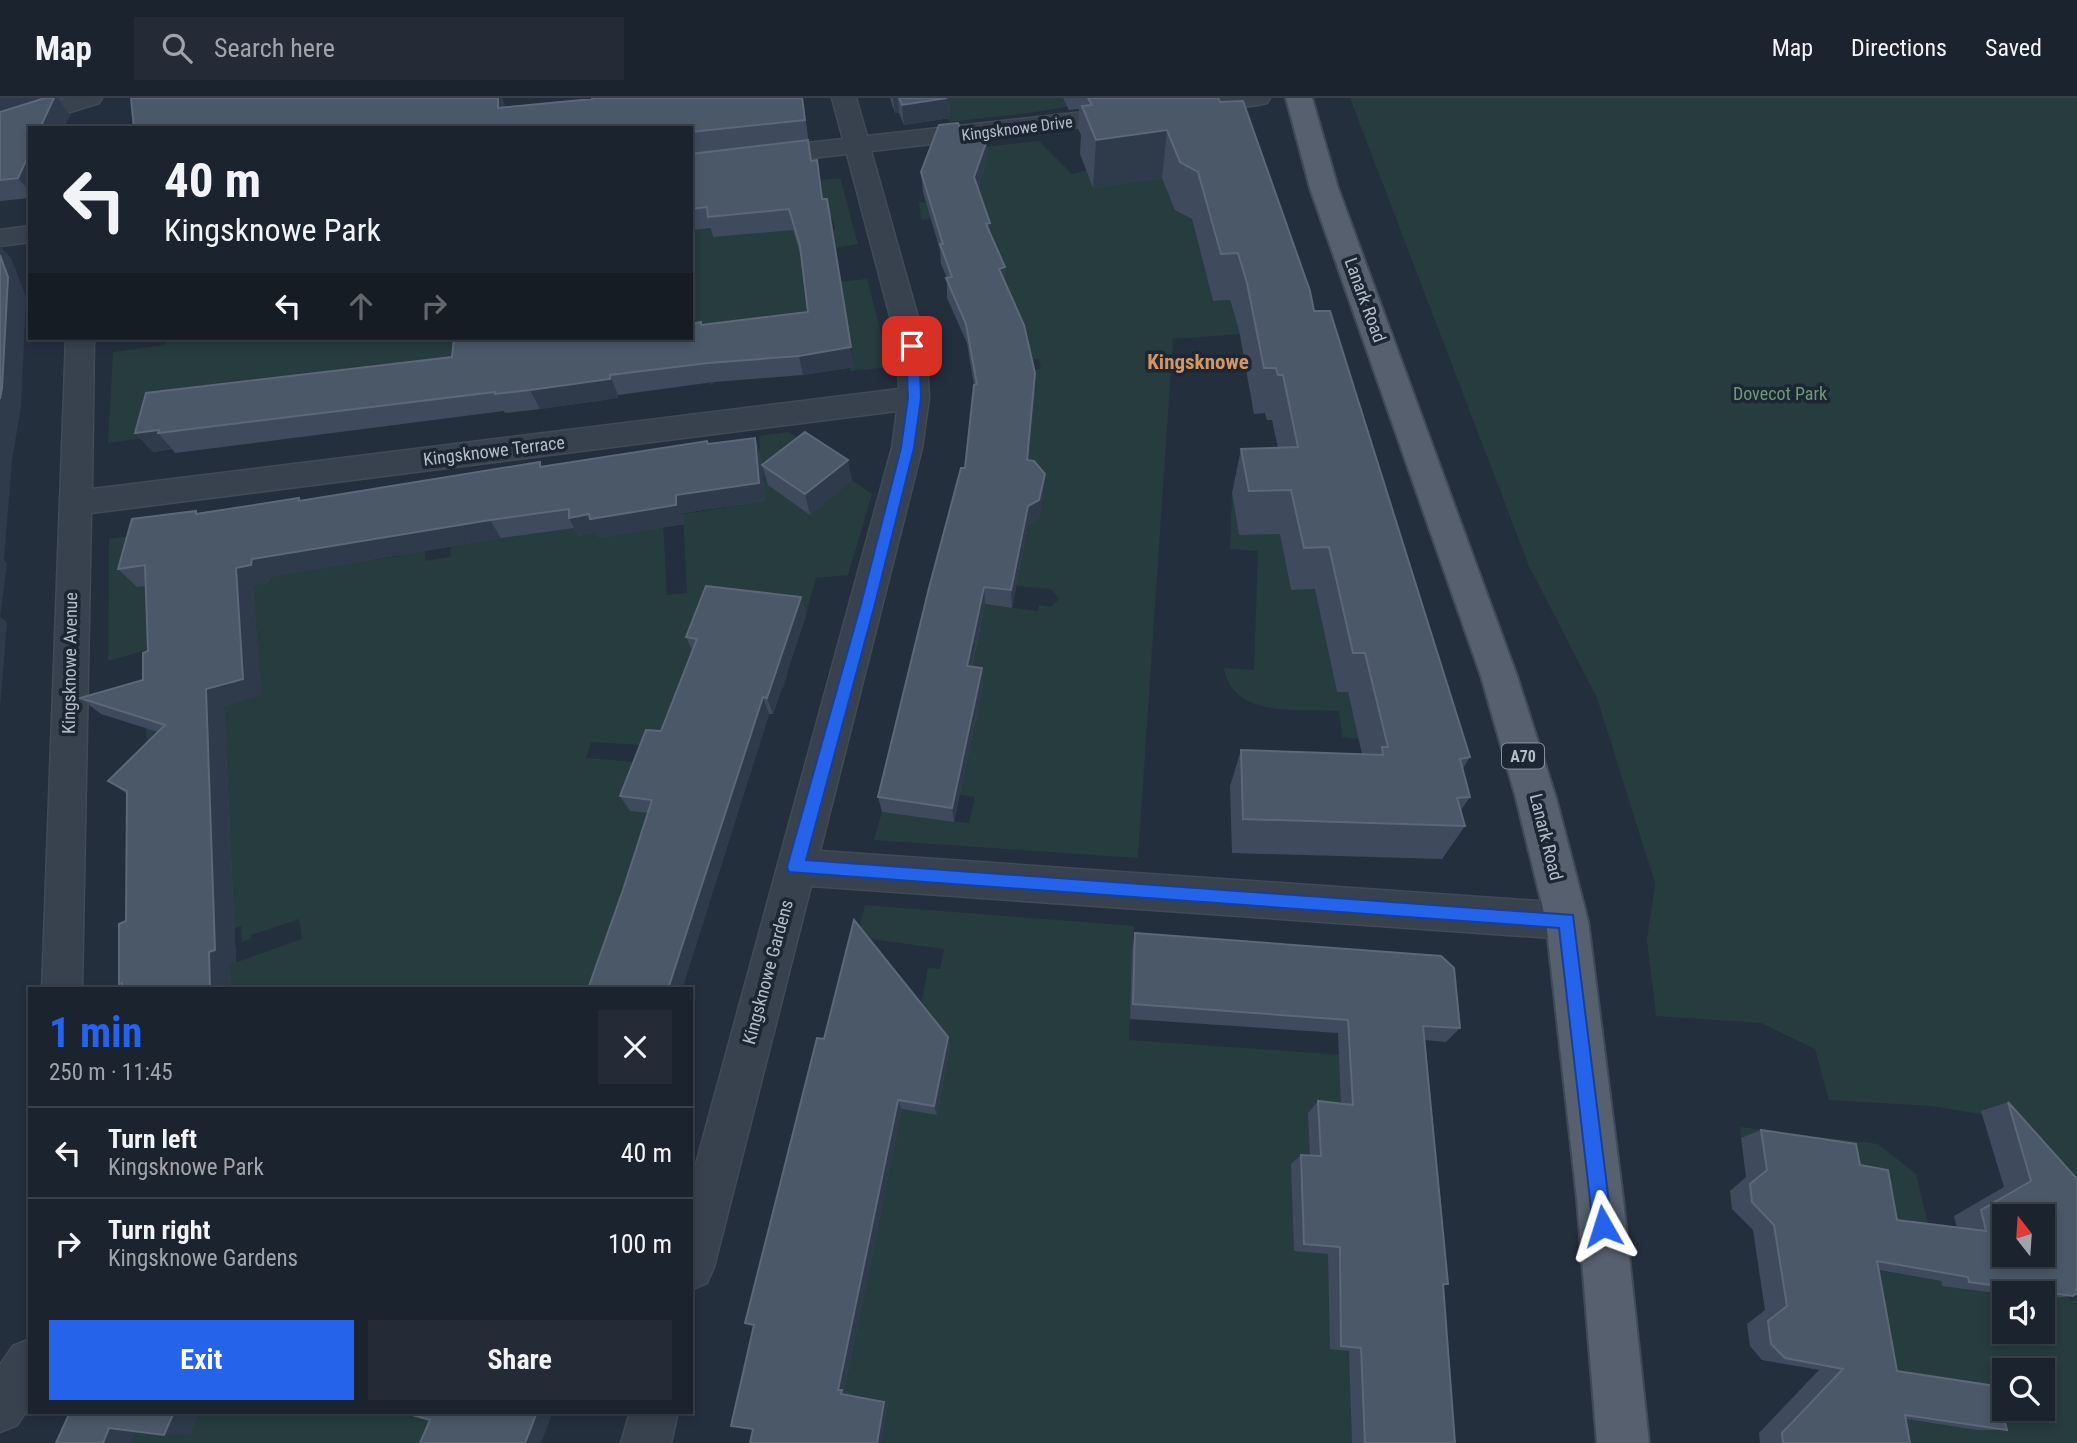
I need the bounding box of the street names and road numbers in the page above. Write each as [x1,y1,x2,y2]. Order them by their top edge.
street label: Kingsknowe Drive [960,112,1074,145]
street label: Lanark Road [1340,255,1390,345]
street label: Kingsknowe Terrace [422,431,566,470]
street label: Kingsknowe Avenue [58,592,81,734]
road number: A70 [1502,744,1544,768]
street label: Lanark Road [1526,791,1567,882]
street label: Kingsknowe Gardens [738,897,797,1046]

